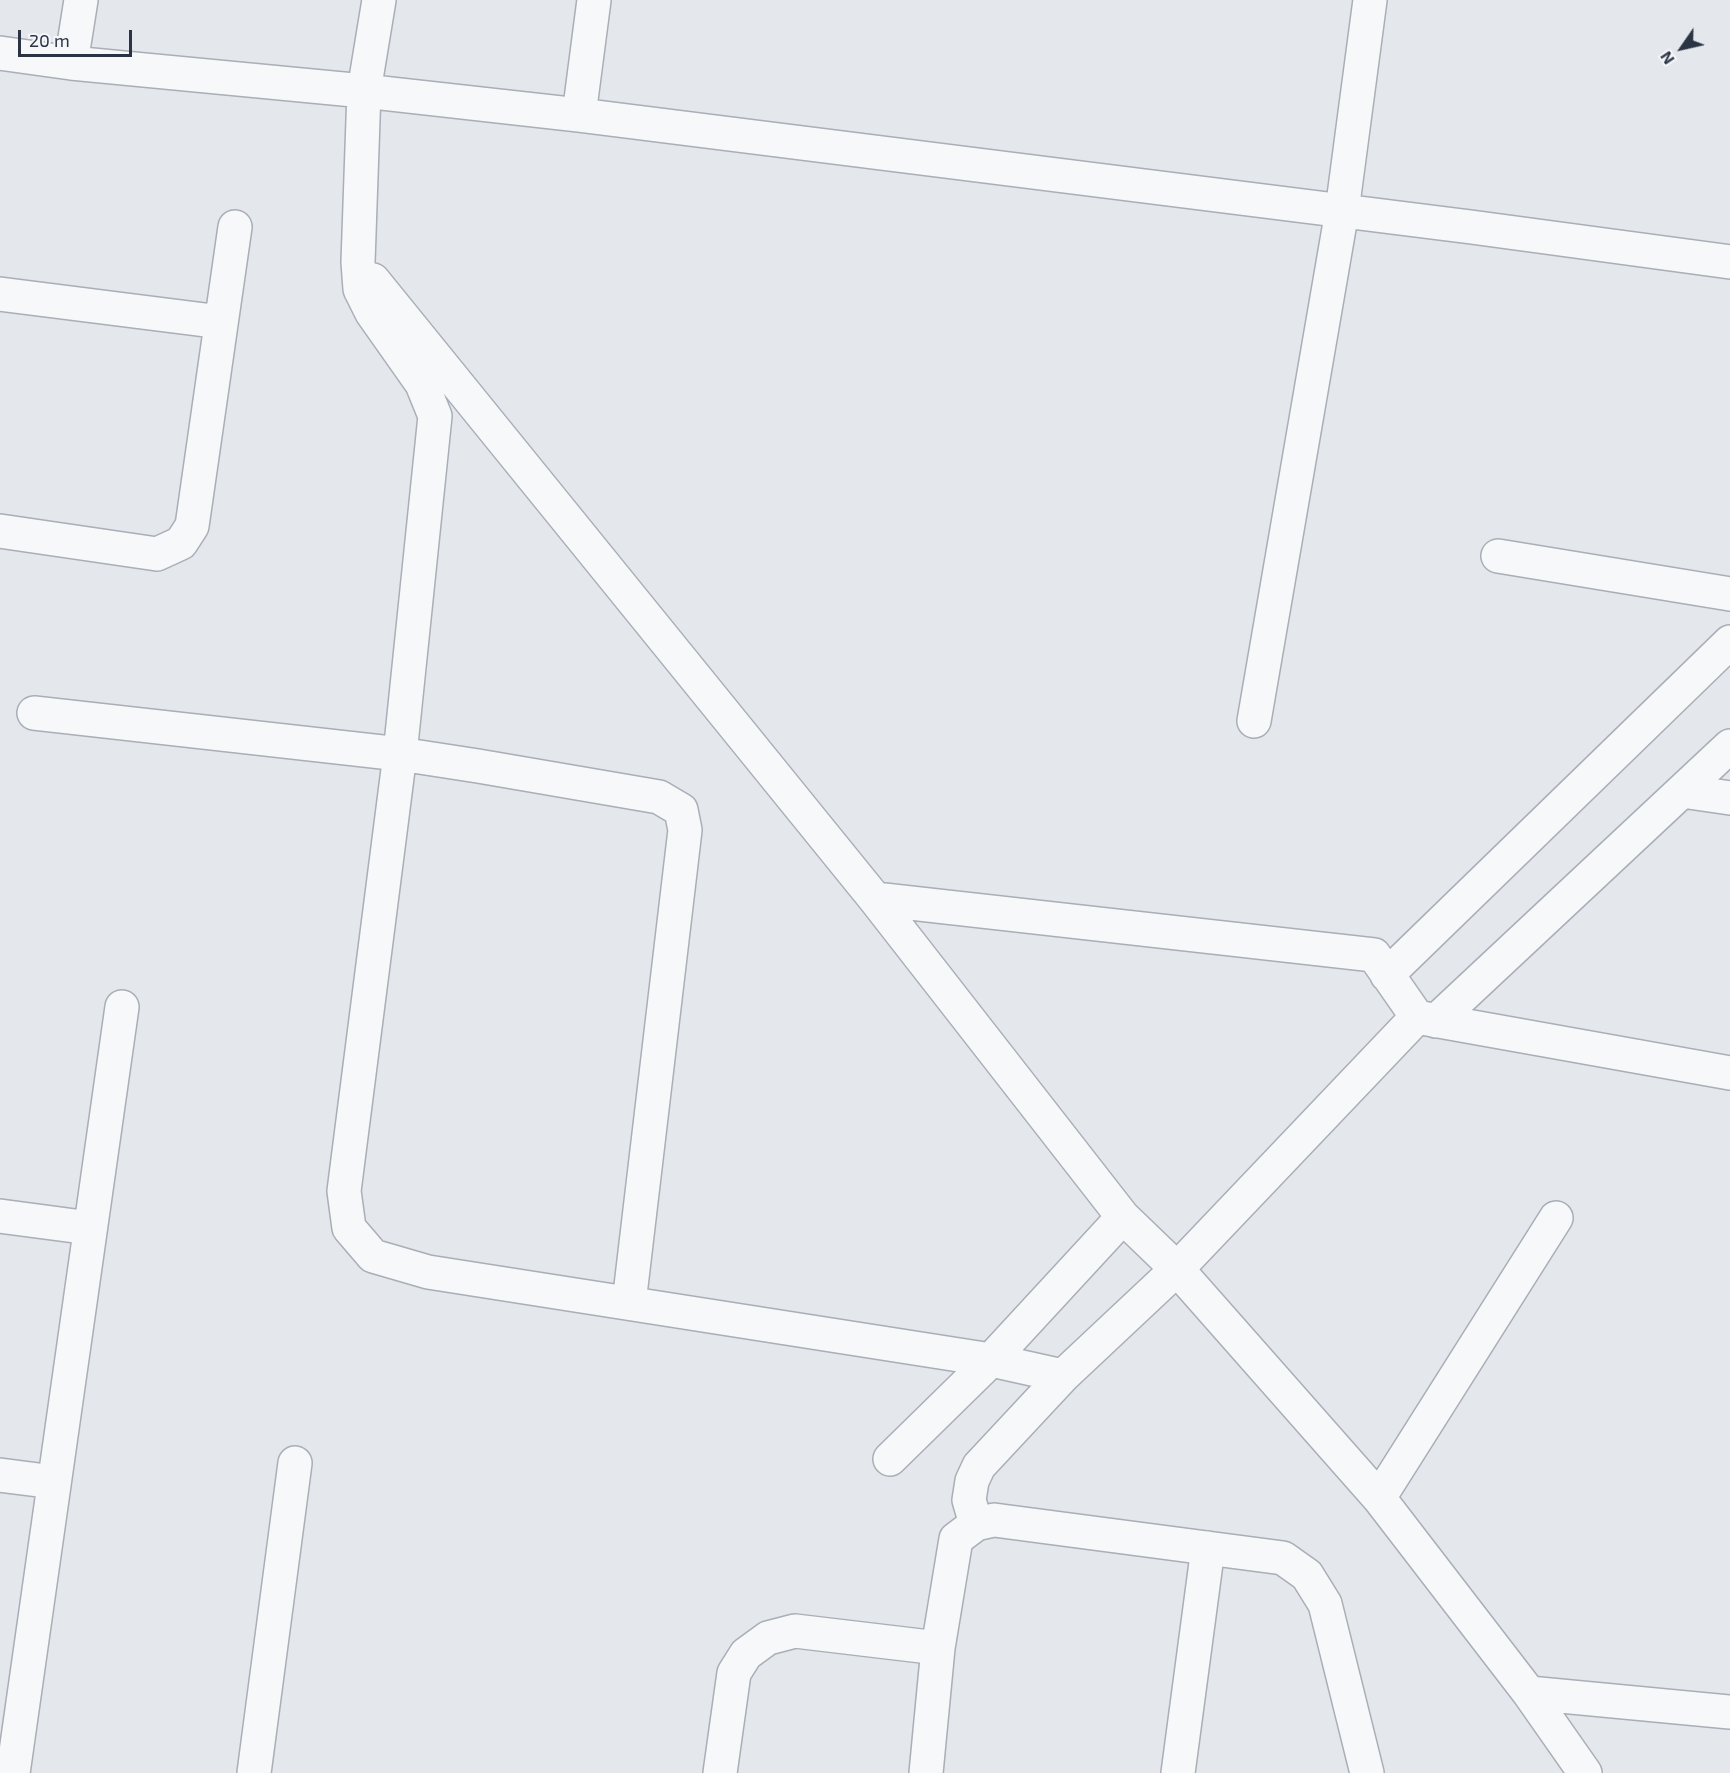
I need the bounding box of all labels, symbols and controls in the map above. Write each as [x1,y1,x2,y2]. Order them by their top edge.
scale bar [21,18,135,56]
north arrow [1652,18,1712,78]
text: 20 m [29,29,70,51]
text: N [1656,48,1678,68]

